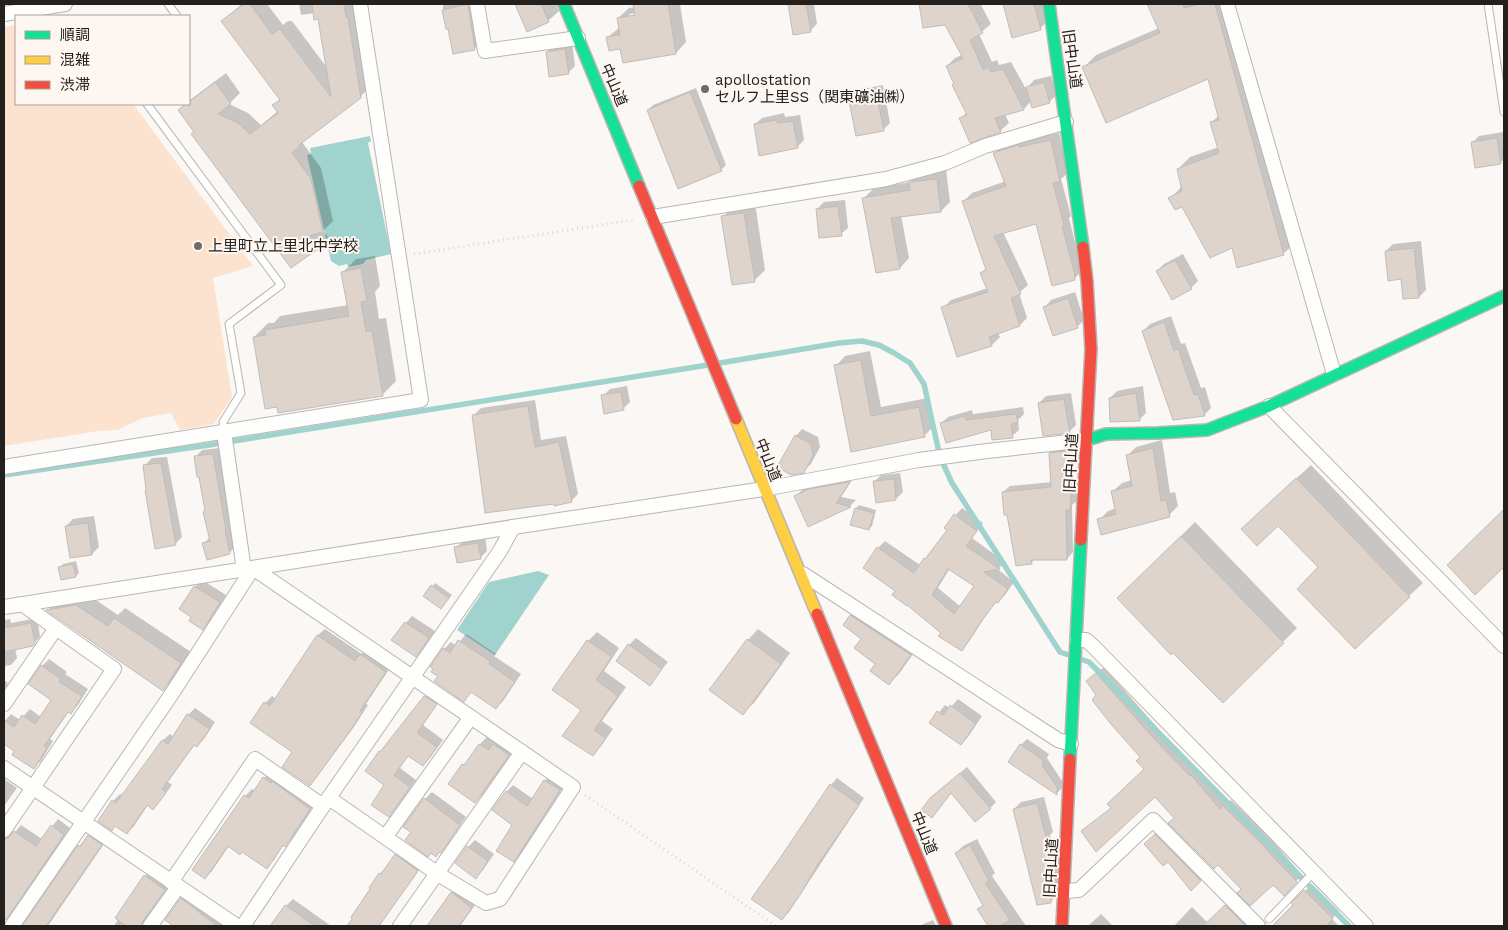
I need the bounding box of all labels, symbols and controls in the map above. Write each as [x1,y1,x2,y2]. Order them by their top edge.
legend [15,15,190,105]
text: 順調 [60,26,90,44]
street label: 旧中山道 [1059,28,1085,90]
text: 混雑 [60,51,90,69]
street label: 中山道 [597,61,631,109]
place label: apollostation セルフ上里SS（関東礦油㈱） [715,71,914,106]
text: 渋滞 [60,76,90,94]
marker: apollostation セルフ上里SS（関東礦油㈱） [699,83,711,95]
place label: 上里町立上里北中学校 [208,237,358,255]
marker: 上里町立上里北中学校 [192,240,204,252]
street label: 旧中山道 [1060,433,1082,493]
street label: 中山道 [751,436,785,484]
street label: 中山道 [907,809,941,857]
street label: 旧中山道 [1040,838,1062,898]

